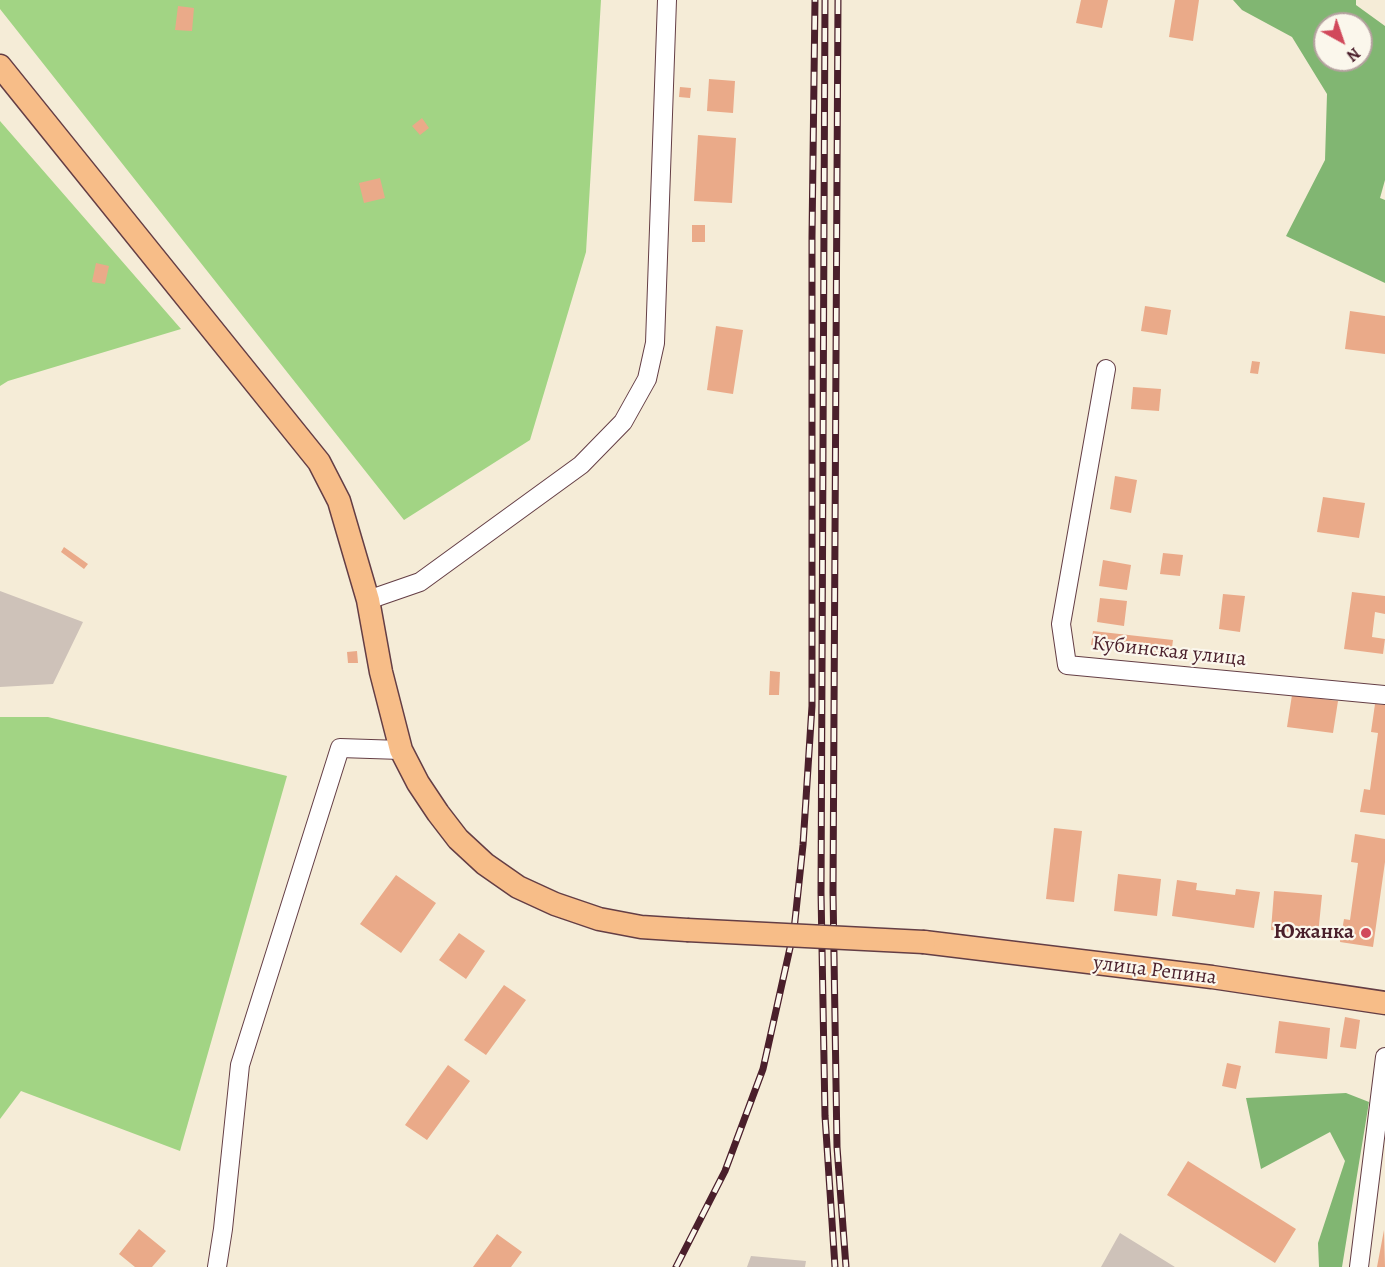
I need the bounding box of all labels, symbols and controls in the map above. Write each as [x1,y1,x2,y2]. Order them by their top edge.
north arrow [1313,12,1373,72]
text: N [1342,42,1365,66]
street label: Кубинская улица [1091,631,1247,673]
place label: Южанка [1274,920,1354,946]
marker: Южанка [1359,926,1373,940]
street label: улица Репина [1092,951,1218,991]

